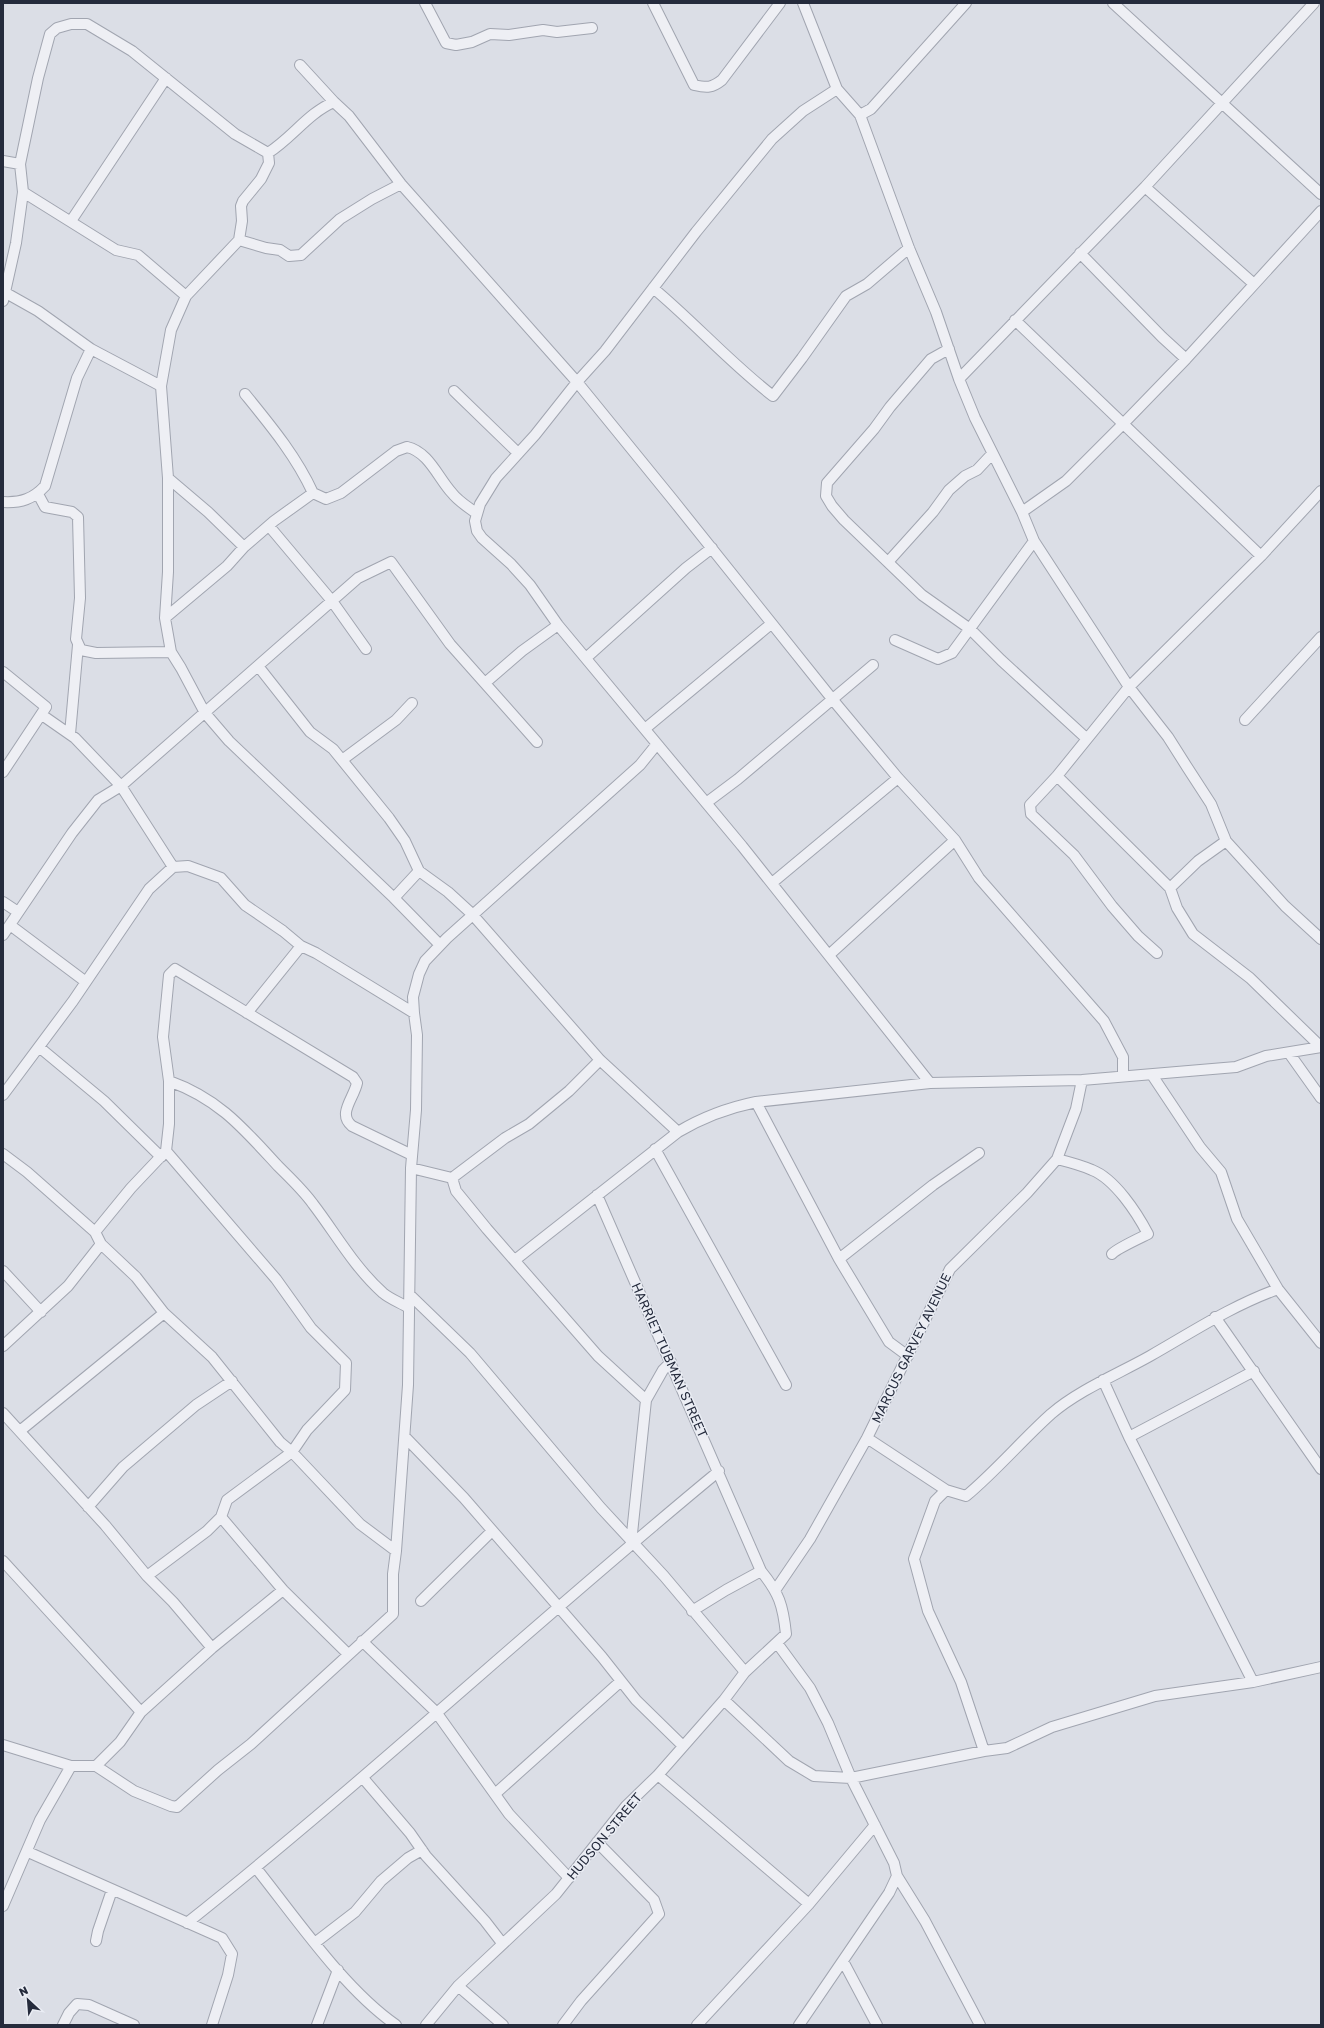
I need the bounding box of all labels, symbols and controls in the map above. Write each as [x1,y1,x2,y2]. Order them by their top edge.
street label: MARCUS GARVEY AVENUE [868,1270,954,1426]
street label: HARRIET TUBMAN STREET [628,1280,712,1440]
street label: HUDSON STREET [563,1789,645,1883]
north arrow [8,1980,48,2020]
text: N [17,1983,30,1998]

